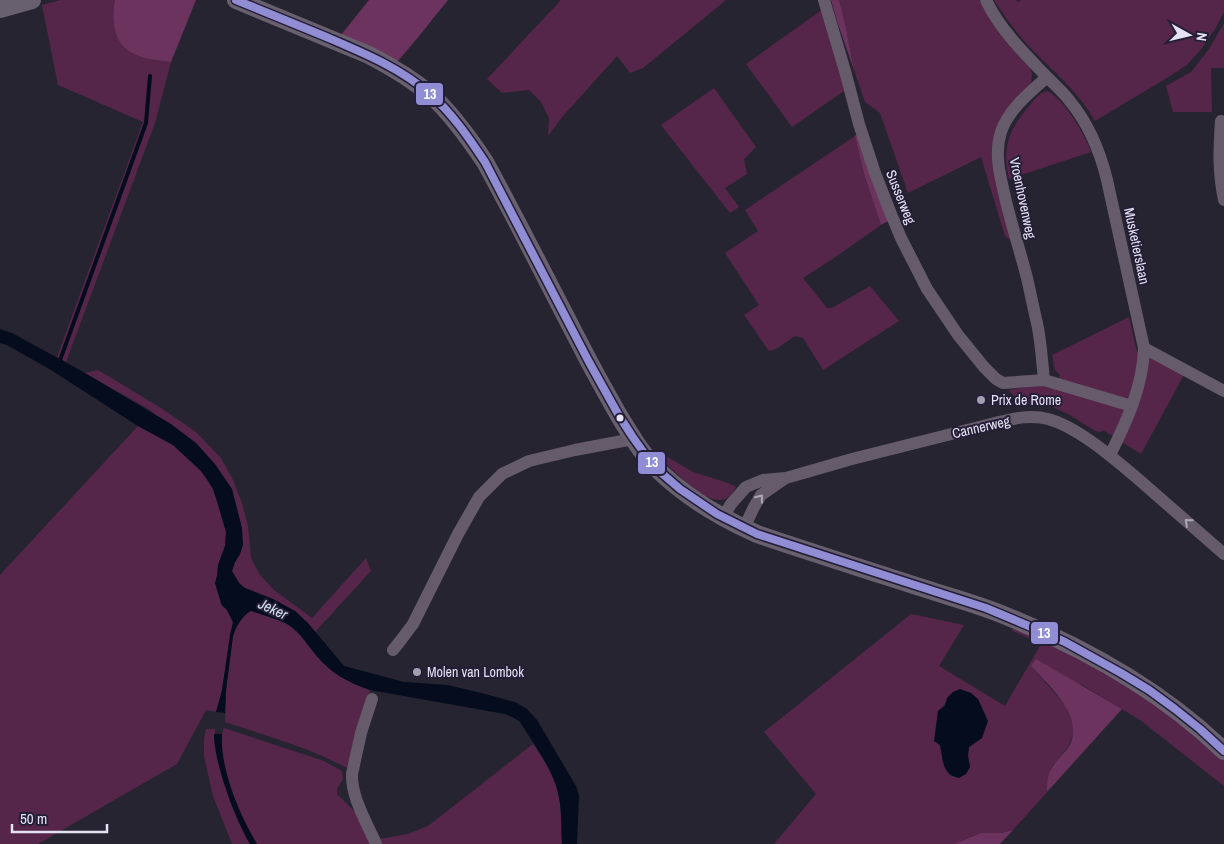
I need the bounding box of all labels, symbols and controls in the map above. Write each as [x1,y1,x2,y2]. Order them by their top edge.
north arrow [1164,10,1214,60]
text: N [1192,31,1211,42]
line badge: 13 [415,82,444,106]
text: 13 [424,85,436,103]
street label: Vroenhovenweg [1006,156,1041,241]
street label: Susserweg [882,167,920,227]
street label: Musketierslaan [1120,206,1154,286]
place label: Prix de Rome [991,391,1061,409]
marker: Prix de Rome [975,394,987,406]
street label: Cannerweg [950,411,1012,442]
unlabelled marker [615,413,625,423]
line badge: 13 [637,451,666,475]
text: 13 [646,453,658,471]
one-way arrow [754,495,763,504]
one-way arrow [1184,519,1193,528]
water label: Jeker [254,592,292,625]
line badge: 13 [1030,621,1059,645]
text: 13 [1038,624,1050,642]
place label: Molen van Lombok [427,663,524,681]
marker: Molen van Lombok [411,666,423,678]
scale bar [12,802,108,834]
text: 50 m [20,808,47,829]

